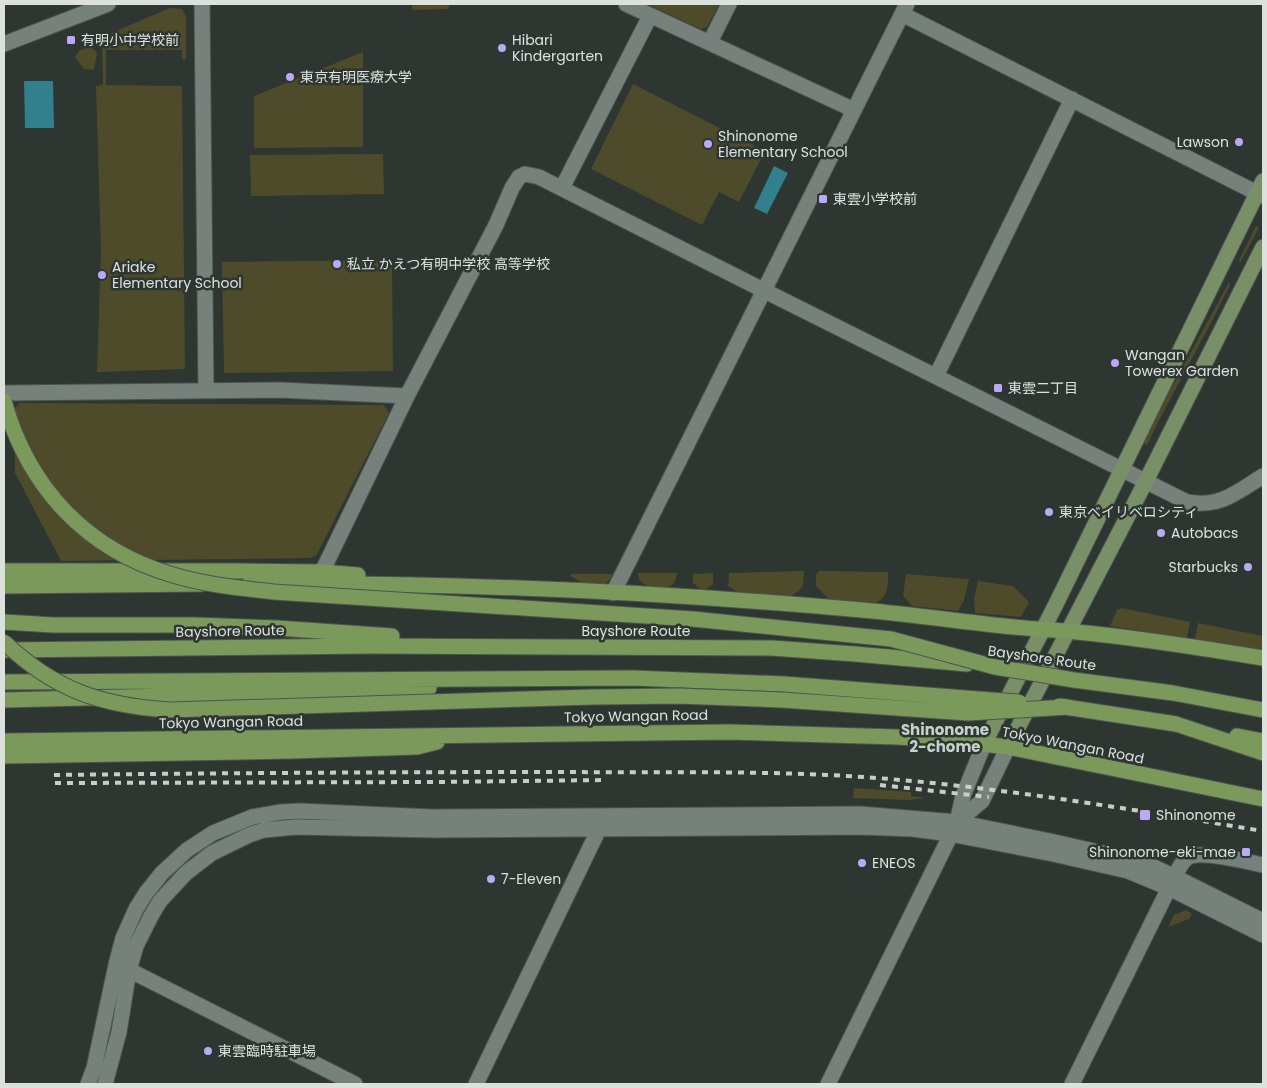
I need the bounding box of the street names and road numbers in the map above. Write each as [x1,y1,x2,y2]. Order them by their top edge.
street label: Bayshore Route [175,620,285,642]
street label: Bayshore Route [581,621,691,641]
street label: Bayshore Route [987,641,1098,676]
street label: Tokyo Wangan Road [564,705,708,727]
street label: Tokyo Wangan Road [159,711,303,733]
street label: Tokyo Wangan Road [1000,721,1146,769]

